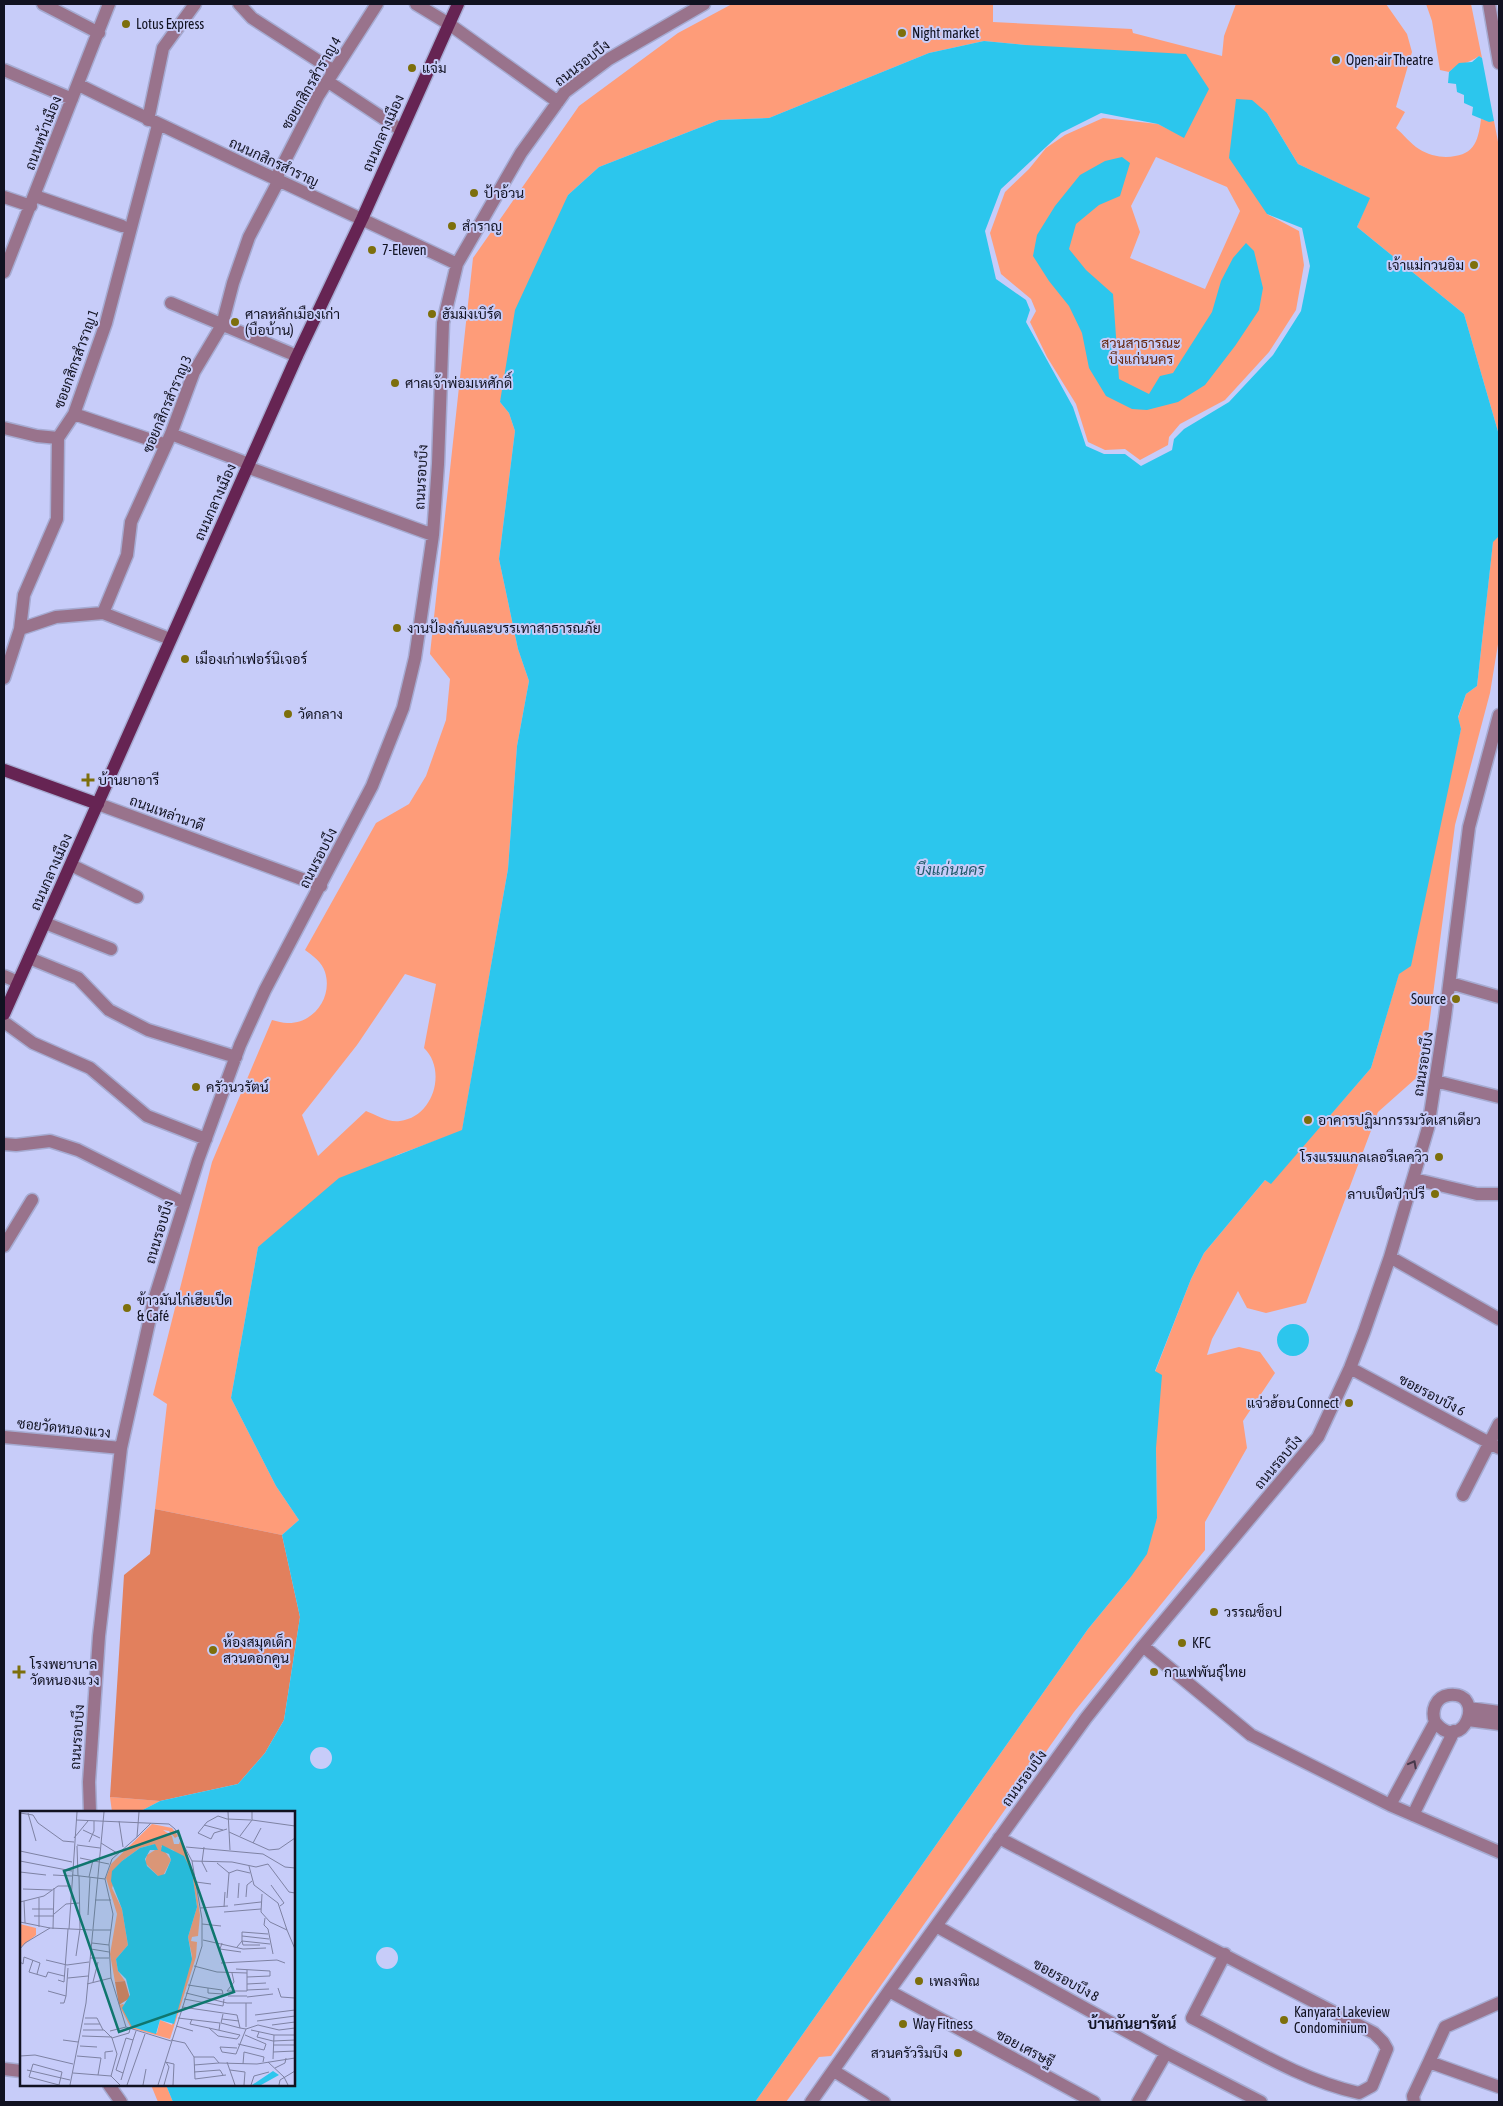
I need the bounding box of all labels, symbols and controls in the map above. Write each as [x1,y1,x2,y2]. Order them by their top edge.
place label: Lotus Express [136,16,204,32]
marker: Lotus Express [120,18,132,30]
place label: Night market [912,25,979,41]
marker: Night market [896,27,908,39]
street label: ซอยกสิกรสำราญ 4 [278,33,345,133]
street label: ถนนรอบบึง [551,37,613,89]
place label: Open-air Theatre [1346,52,1433,68]
marker: Open-air Theatre [1330,54,1342,66]
place label: แจ่ม [422,60,447,76]
marker: แจ่ม [406,62,418,74]
street label: ถนนกลางเมือง [358,92,407,174]
street label: ถนนหน้าเมือง [21,93,64,172]
street label: ถนนกสิกรสำราญ [226,134,321,191]
place label: ป้าอ้วน [484,184,524,201]
marker: ป้าอ้วน [468,187,480,199]
place label: สำราญ [462,218,502,235]
marker: สำราญ [446,220,458,232]
place label: 7-Eleven [382,242,427,258]
marker: 7-Eleven [366,244,378,256]
place label: เจ้าแม่กวนอิม [1387,256,1464,273]
marker: เจ้าแม่กวนอิม [1468,259,1480,271]
place label: ศาลหลักเมืองเก่า (บือบ้าน) [245,305,340,338]
place label: ฮัมมิงเบิร์ด [442,305,502,322]
street label: ซอยกสิกรสำราญ 1 [51,307,102,411]
marker: ฮัมมิงเบิร์ด [426,308,438,320]
marker: ศาลหลักเมืองเก่า (บือบ้าน) [229,316,241,328]
park label: สวนสาธารณะ บึงแก่นนคร [1101,335,1181,367]
street label: ซอยกสิกรสำราญ 3 [139,353,196,456]
place label: ศาลเจ้าพ่อมเหศักดิ์ [405,371,512,391]
marker: ศาลเจ้าพ่อมเหศักดิ์ [389,377,401,389]
street label: ถนนรอบบึง [411,444,431,510]
street label: ถนนกลางเมือง [190,461,239,543]
place label: งานป้องกันและบรรเทาสาธารณภัย [407,619,601,636]
marker: งานป้องกันและบรรเทาสาธารณภัย [391,622,403,634]
place label: เมืองเก่าเฟอร์นิเจอร์ [195,650,307,667]
marker: เมืองเก่าเฟอร์นิเจอร์ [179,653,191,665]
place label: วัดกลาง [298,706,343,722]
marker: วัดกลาง [282,708,294,720]
place label: บ้านยาอารี [98,771,160,788]
marker: บ้านยาอารี [82,774,94,786]
street label: ถนนเหล่านาดี [128,791,207,834]
street label: ถนนรอบบึง [296,825,340,891]
street label: ถนนกลางเมือง [26,831,75,913]
water label: บึงแก่นนคร [915,860,985,878]
place label: Source [1411,991,1446,1007]
marker: Source [1450,993,1462,1005]
street label: ถนนรอบบึง [1410,1030,1436,1098]
place label: ครัวนวรัตน์ [206,1078,269,1095]
marker: ครัวนวรัตน์ [190,1081,202,1093]
place label: อาคารปฏิมากรรมวัดเสาเดียว [1318,1111,1481,1129]
marker: อาคารปฏิมากรรมวัดเสาเดียว [1302,1114,1314,1126]
place label: โรงแรมแกลเลอรีเลควิว [1299,1148,1429,1165]
marker: โรงแรมแกลเลอรีเลควิว [1433,1151,1445,1163]
place label: ลาบเป็ดป๋าปรี [1347,1185,1425,1202]
marker: ลาบเป็ดป๋าปรี [1429,1188,1441,1200]
street label: ถนนรอบบึง [142,1198,176,1266]
place label: ข้าวมันไก่เฮียเป็ด & Café [137,1291,232,1324]
marker: ข้าวมันไก่เฮียเป็ด & Café [121,1302,133,1314]
street label: ซอยรอบบึง 6 [1396,1371,1468,1419]
place label: แจ่วฮ้อน Connect [1247,1394,1339,1411]
marker: แจ่วฮ้อน Connect [1343,1397,1355,1409]
street label: ซอยวัดหนองแวง [16,1415,112,1441]
street label: ถนนรอบบึง [1251,1432,1305,1492]
place label: วรรณช็อป [1224,1603,1282,1620]
marker: วรรณช็อป [1208,1606,1220,1618]
place label: ห้องสมุดเด็ก สวนดอกคูน [223,1633,292,1668]
place label: KFC [1192,1635,1212,1651]
marker: KFC [1176,1637,1188,1649]
marker: ห้องสมุดเด็ก สวนดอกคูน [207,1644,219,1656]
place label: โรงพยาบาล วัดหนองแวง [29,1656,99,1688]
place label: กาแฟพันธุ์ไทย [1164,1663,1246,1682]
marker: โรงพยาบาล วัดหนองแวง [12,1665,26,1679]
marker: กาแฟพันธุ์ไทย [1148,1666,1160,1678]
street label: ถนนรอบบึง [67,1704,87,1770]
street label: ถนนรอบบึง [998,1747,1050,1809]
one-way arrow [1406,1760,1416,1769]
inset map [20,1811,295,2086]
street label: ซอยรอบบึง 8 [1030,1955,1102,2005]
place label: เพลงพิณ [929,1973,980,1989]
marker: เพลงพิณ [913,1975,925,1987]
place label: Kanyarat Lakeview Condominium [1294,2004,1391,2036]
district label: บ้านกันยารัตน์ [1088,2014,1177,2032]
marker: Kanyarat Lakeview Condominium [1278,2014,1290,2026]
place label: Way Fitness [913,2016,973,2032]
marker: Way Fitness [897,2018,909,2030]
street label: ซอย เศรษฐี [993,2025,1057,2071]
place label: สวนครัวริมบึง [871,2045,948,2061]
marker: สวนครัวริมบึง [952,2047,964,2059]

